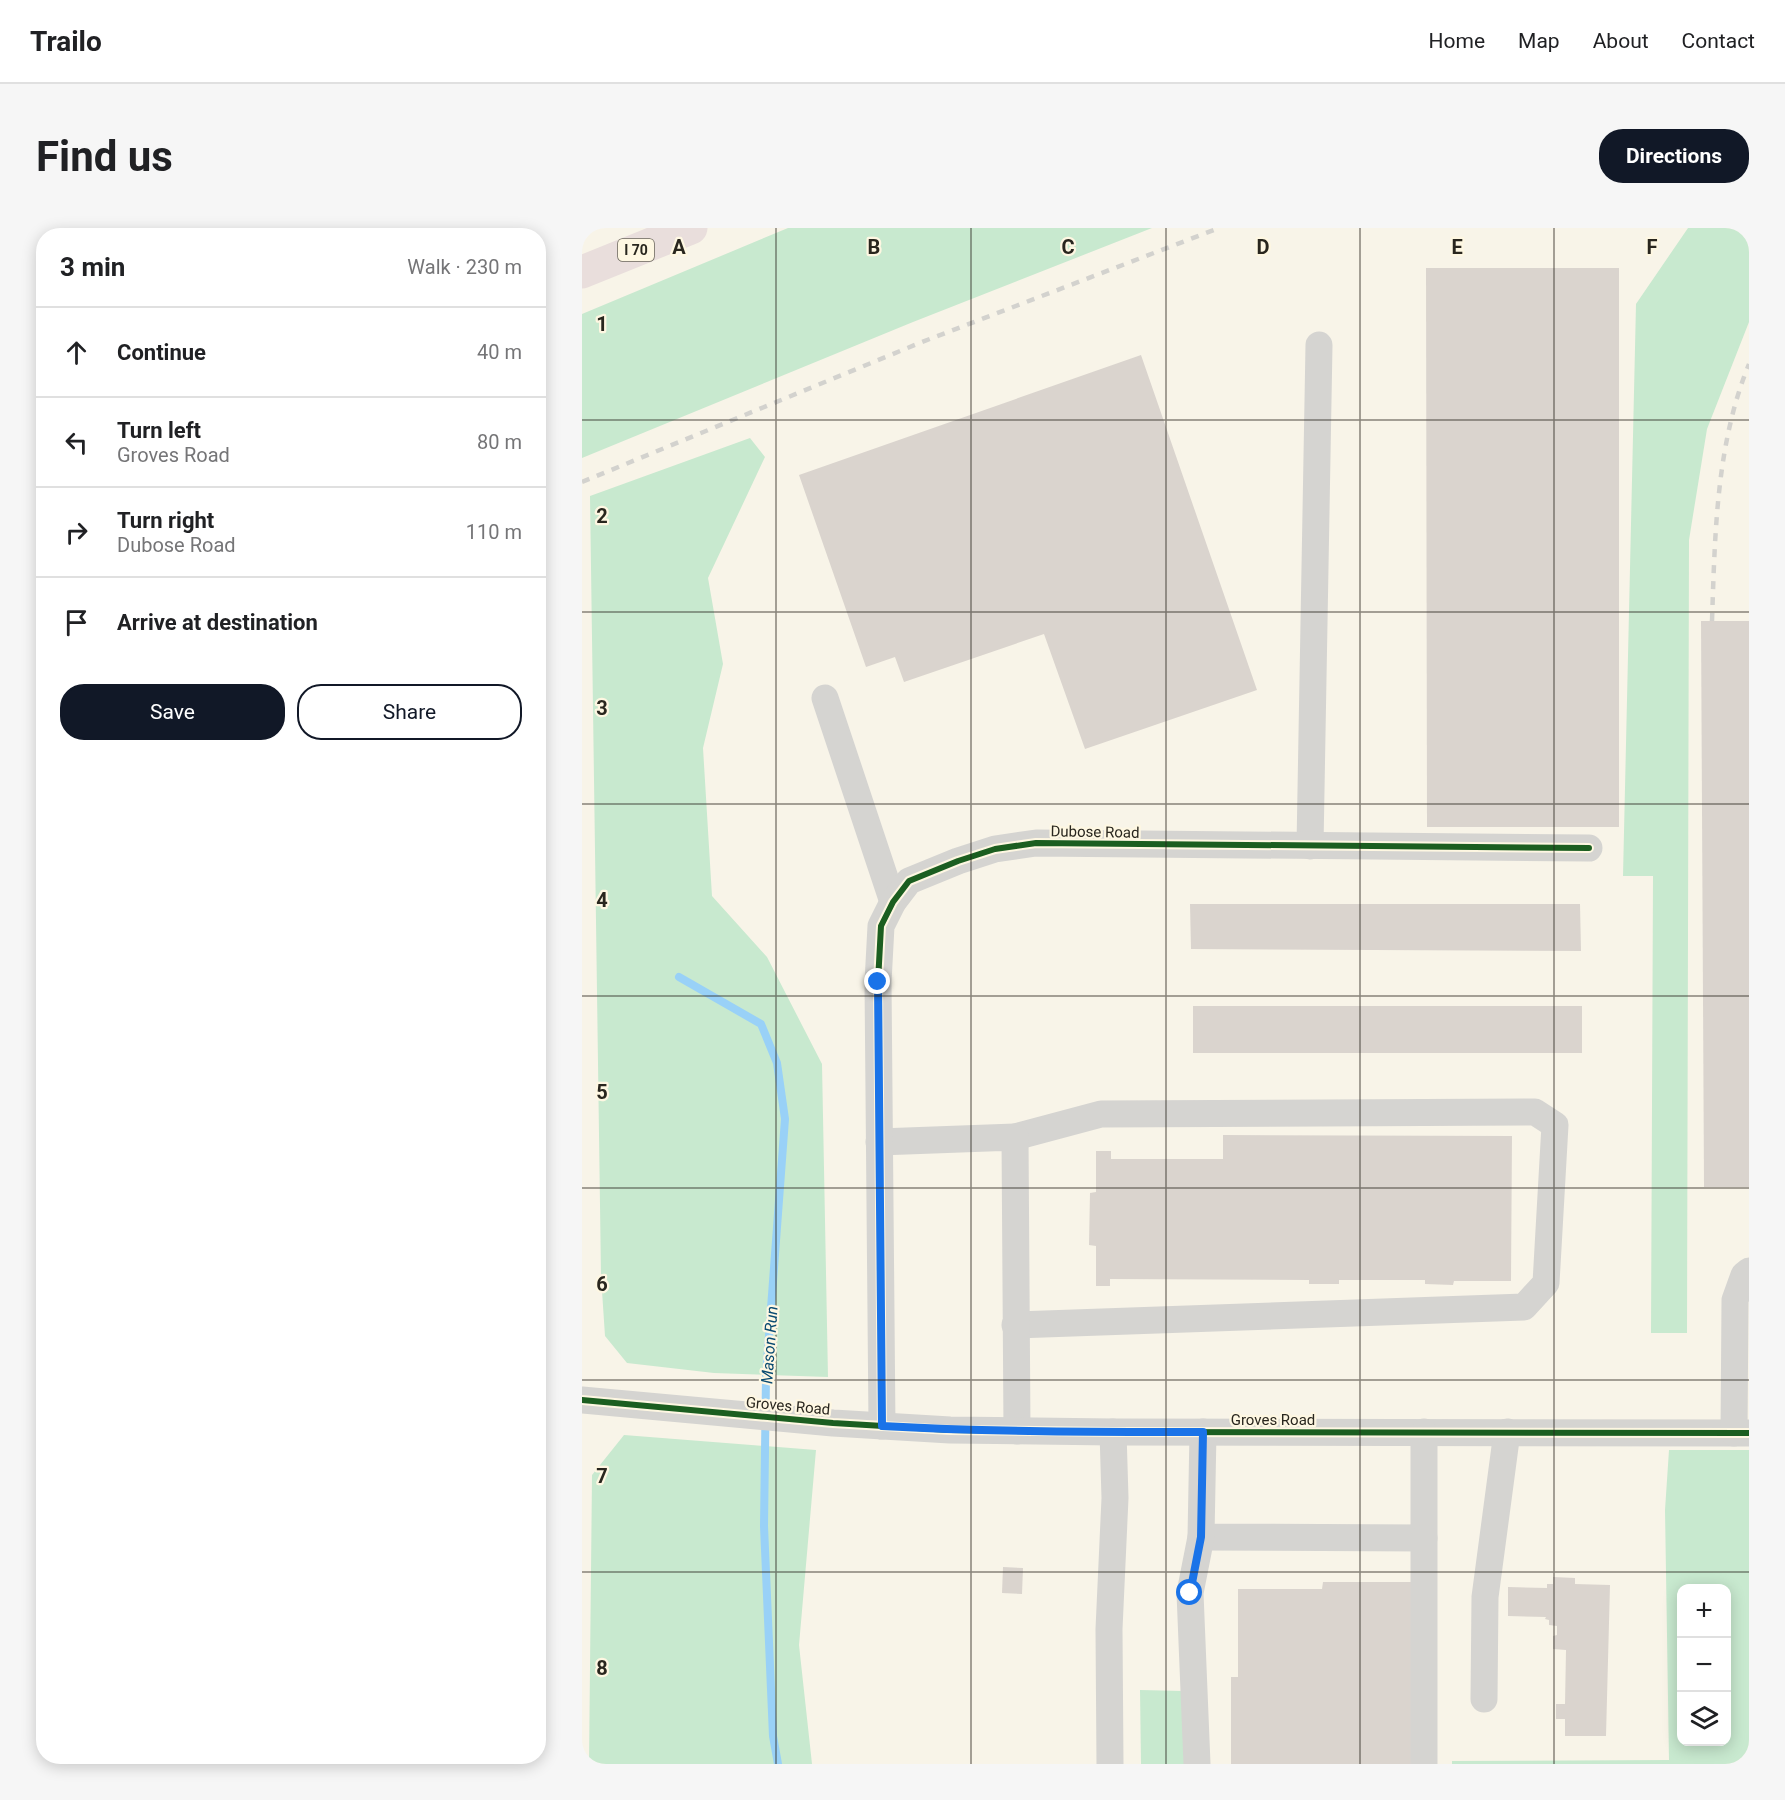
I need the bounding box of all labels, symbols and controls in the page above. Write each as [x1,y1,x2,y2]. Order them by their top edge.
text: Trailo [30,25,102,58]
text: Home [1429,29,1485,53]
text: Map [1518,29,1560,53]
text: About [1593,29,1649,53]
text: Contact [1682,29,1755,53]
button: Directions [1599,129,1749,183]
text: Find us [36,132,173,181]
text: A [672,235,686,259]
text: B [868,235,880,259]
text: C [1061,235,1075,259]
text: D [1257,235,1270,259]
text: E [1451,235,1463,259]
text: F [1647,235,1658,259]
road number: I 70 [618,239,654,261]
text: 3 min [60,252,125,282]
text: Walk · 230 m [407,255,522,279]
text: 1 [596,312,608,336]
icon: ahead [60,336,93,369]
text: Continue [117,340,206,365]
text: 40 m [477,340,522,364]
text: Turn left [117,418,201,443]
icon: left [60,426,93,459]
text: 80 m [477,430,522,454]
text: Groves Road [117,443,230,467]
text: 2 [596,504,608,528]
text: Turn right [117,508,214,533]
icon: right [60,516,93,549]
text: 110 m [466,520,522,544]
text: Dubose Road [117,533,236,557]
icon: arrive [60,606,93,639]
text: Arrive at destination [117,610,318,635]
button: Save [60,684,285,740]
button: Share [297,684,522,740]
text: 3 [596,696,608,720]
street label: Dubose Road [1050,822,1140,842]
text: 4 [596,888,608,912]
route end [864,968,890,994]
text: 5 [596,1080,608,1104]
text: 6 [596,1272,608,1296]
water label: Mason Run [757,1305,782,1385]
street label: Groves Road [745,1393,831,1419]
street label: Groves Road [1231,1411,1315,1429]
text: 7 [596,1464,608,1488]
route start [1176,1579,1202,1605]
map controls [1677,1584,1731,1746]
button: + [1677,1584,1731,1638]
button: − [1677,1638,1731,1692]
text: 8 [596,1656,608,1680]
button: layers [1677,1692,1731,1746]

